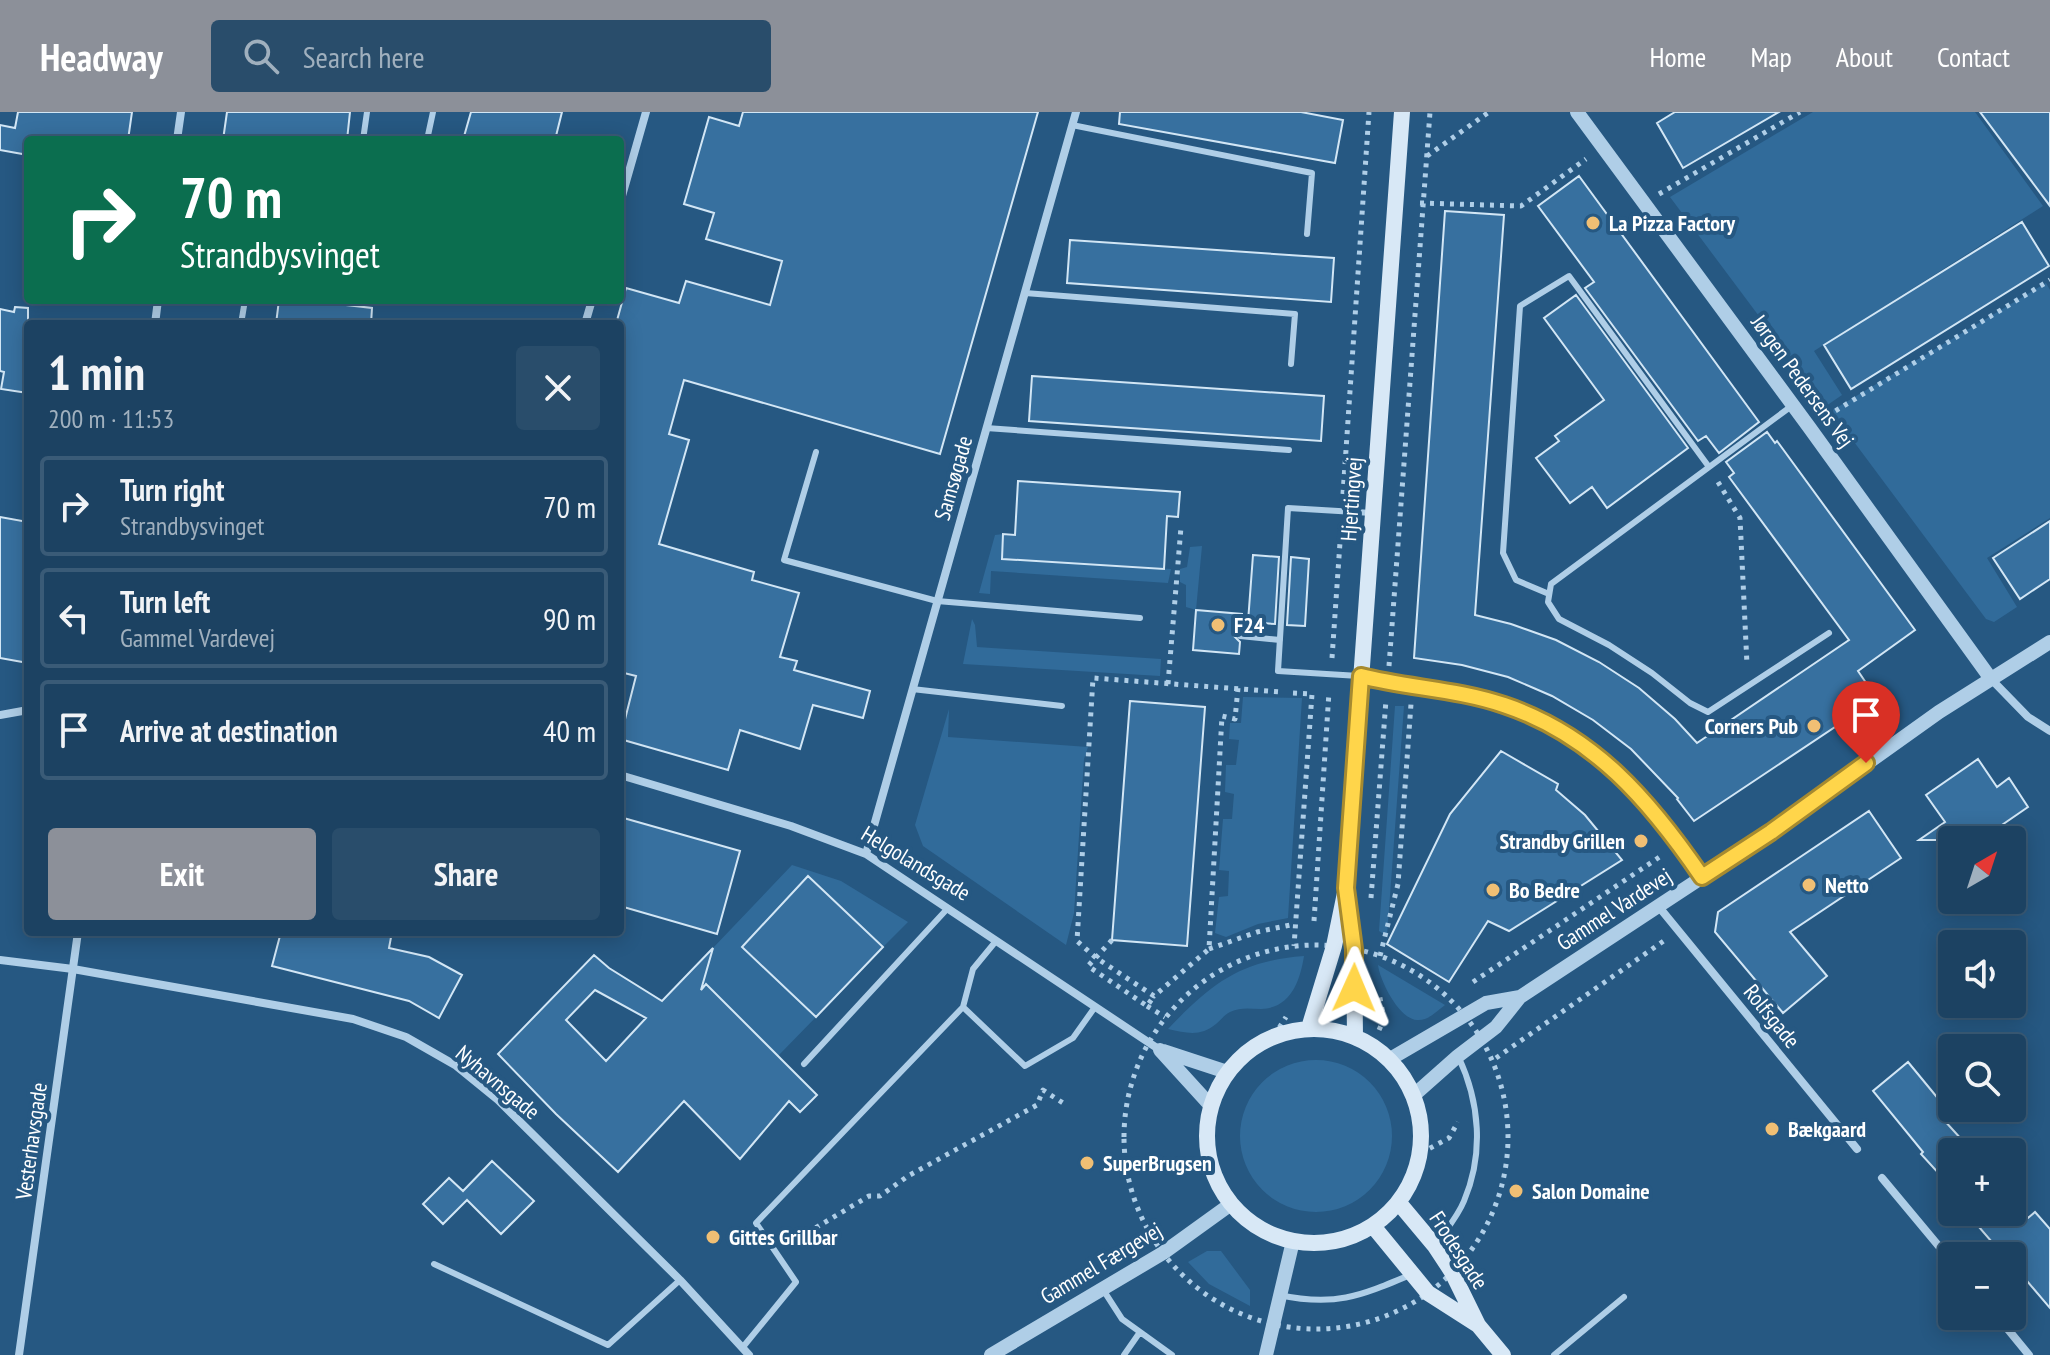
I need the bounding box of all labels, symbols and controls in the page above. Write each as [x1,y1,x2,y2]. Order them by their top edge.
search box [211,20,771,92]
text: Headway [40,32,163,81]
icon: search [239,34,283,78]
text: Search here [303,37,425,76]
text: Home [1650,38,1706,75]
text: Map [1750,38,1792,75]
text: About [1836,38,1893,75]
text: Contact [1937,38,2010,75]
text: 70 m [180,161,282,233]
icon: right [48,168,152,272]
place label: La Pizza Factory [1609,209,1736,237]
marker: La Pizza Factory [1584,214,1602,232]
text: Strandbysvinget [180,231,380,278]
street label: Jørgen Pedersens Vej [1745,308,1861,453]
text: 1 min [48,341,145,403]
button: close [516,346,600,430]
text: 200 m · 11:53 [48,402,174,435]
street label: Samsøgade [928,433,978,523]
street label: Hjertingvej [1334,456,1368,542]
text: Turn right [120,470,224,509]
icon: right [52,484,96,528]
text: 70 m [543,487,596,526]
text: Strandbysvinget [120,509,264,542]
text: Turn left [120,582,210,621]
icon: left [52,596,96,640]
text: 90 m [543,599,596,638]
place label: F24 [1234,611,1265,639]
marker: F24 [1209,616,1227,634]
text: Gammel Vardevej [120,621,275,654]
pin [1832,681,1900,763]
icon: arrive [1844,693,1888,737]
icon: arrive [52,708,96,752]
text: Arrive at destination [120,711,338,750]
text: 40 m [543,711,596,750]
place label: Corners Pub [1705,712,1798,740]
marker: Corners Pub [1805,717,1823,735]
street label: Helgolandsgade [856,819,976,907]
north arrow [1938,826,2026,914]
map controls [1938,826,2026,1330]
place label: Strandby Grillen [1499,827,1625,855]
button: Exit [48,828,316,920]
button: Share [332,828,600,920]
marker: Strandby Grillen [1632,832,1650,850]
street label: Gammel Vardevej [1551,861,1677,957]
place label: Netto [1825,871,1869,899]
place label: Bo Bedre [1509,876,1580,904]
marker: Netto [1800,876,1818,894]
marker: Bo Bedre [1484,881,1502,899]
button: sound [1938,930,2026,1018]
position arrow [1312,946,1396,1030]
street label: Rolfsgade [1738,978,1806,1054]
button: search [1938,1034,2026,1122]
street label: Nyhavnsgade [450,1039,546,1125]
street label: Vesterhavsgade [9,1081,53,1202]
place label: Bækgaard [1788,1115,1866,1143]
marker: Bækgaard [1763,1120,1781,1138]
button: + [1938,1138,2026,1226]
place label: SuperBrugsen [1103,1149,1212,1177]
marker: SuperBrugsen [1078,1154,1096,1172]
place label: Salon Domaine [1532,1177,1650,1205]
marker: Salon Domaine [1507,1182,1525,1200]
street label: Frodesgade [1423,1206,1495,1294]
street label: Gammel Færgevej [1035,1216,1167,1310]
place label: Gittes Grillbar [729,1223,838,1251]
marker: Gittes Grillbar [704,1228,722,1246]
button: − [1938,1242,2026,1330]

